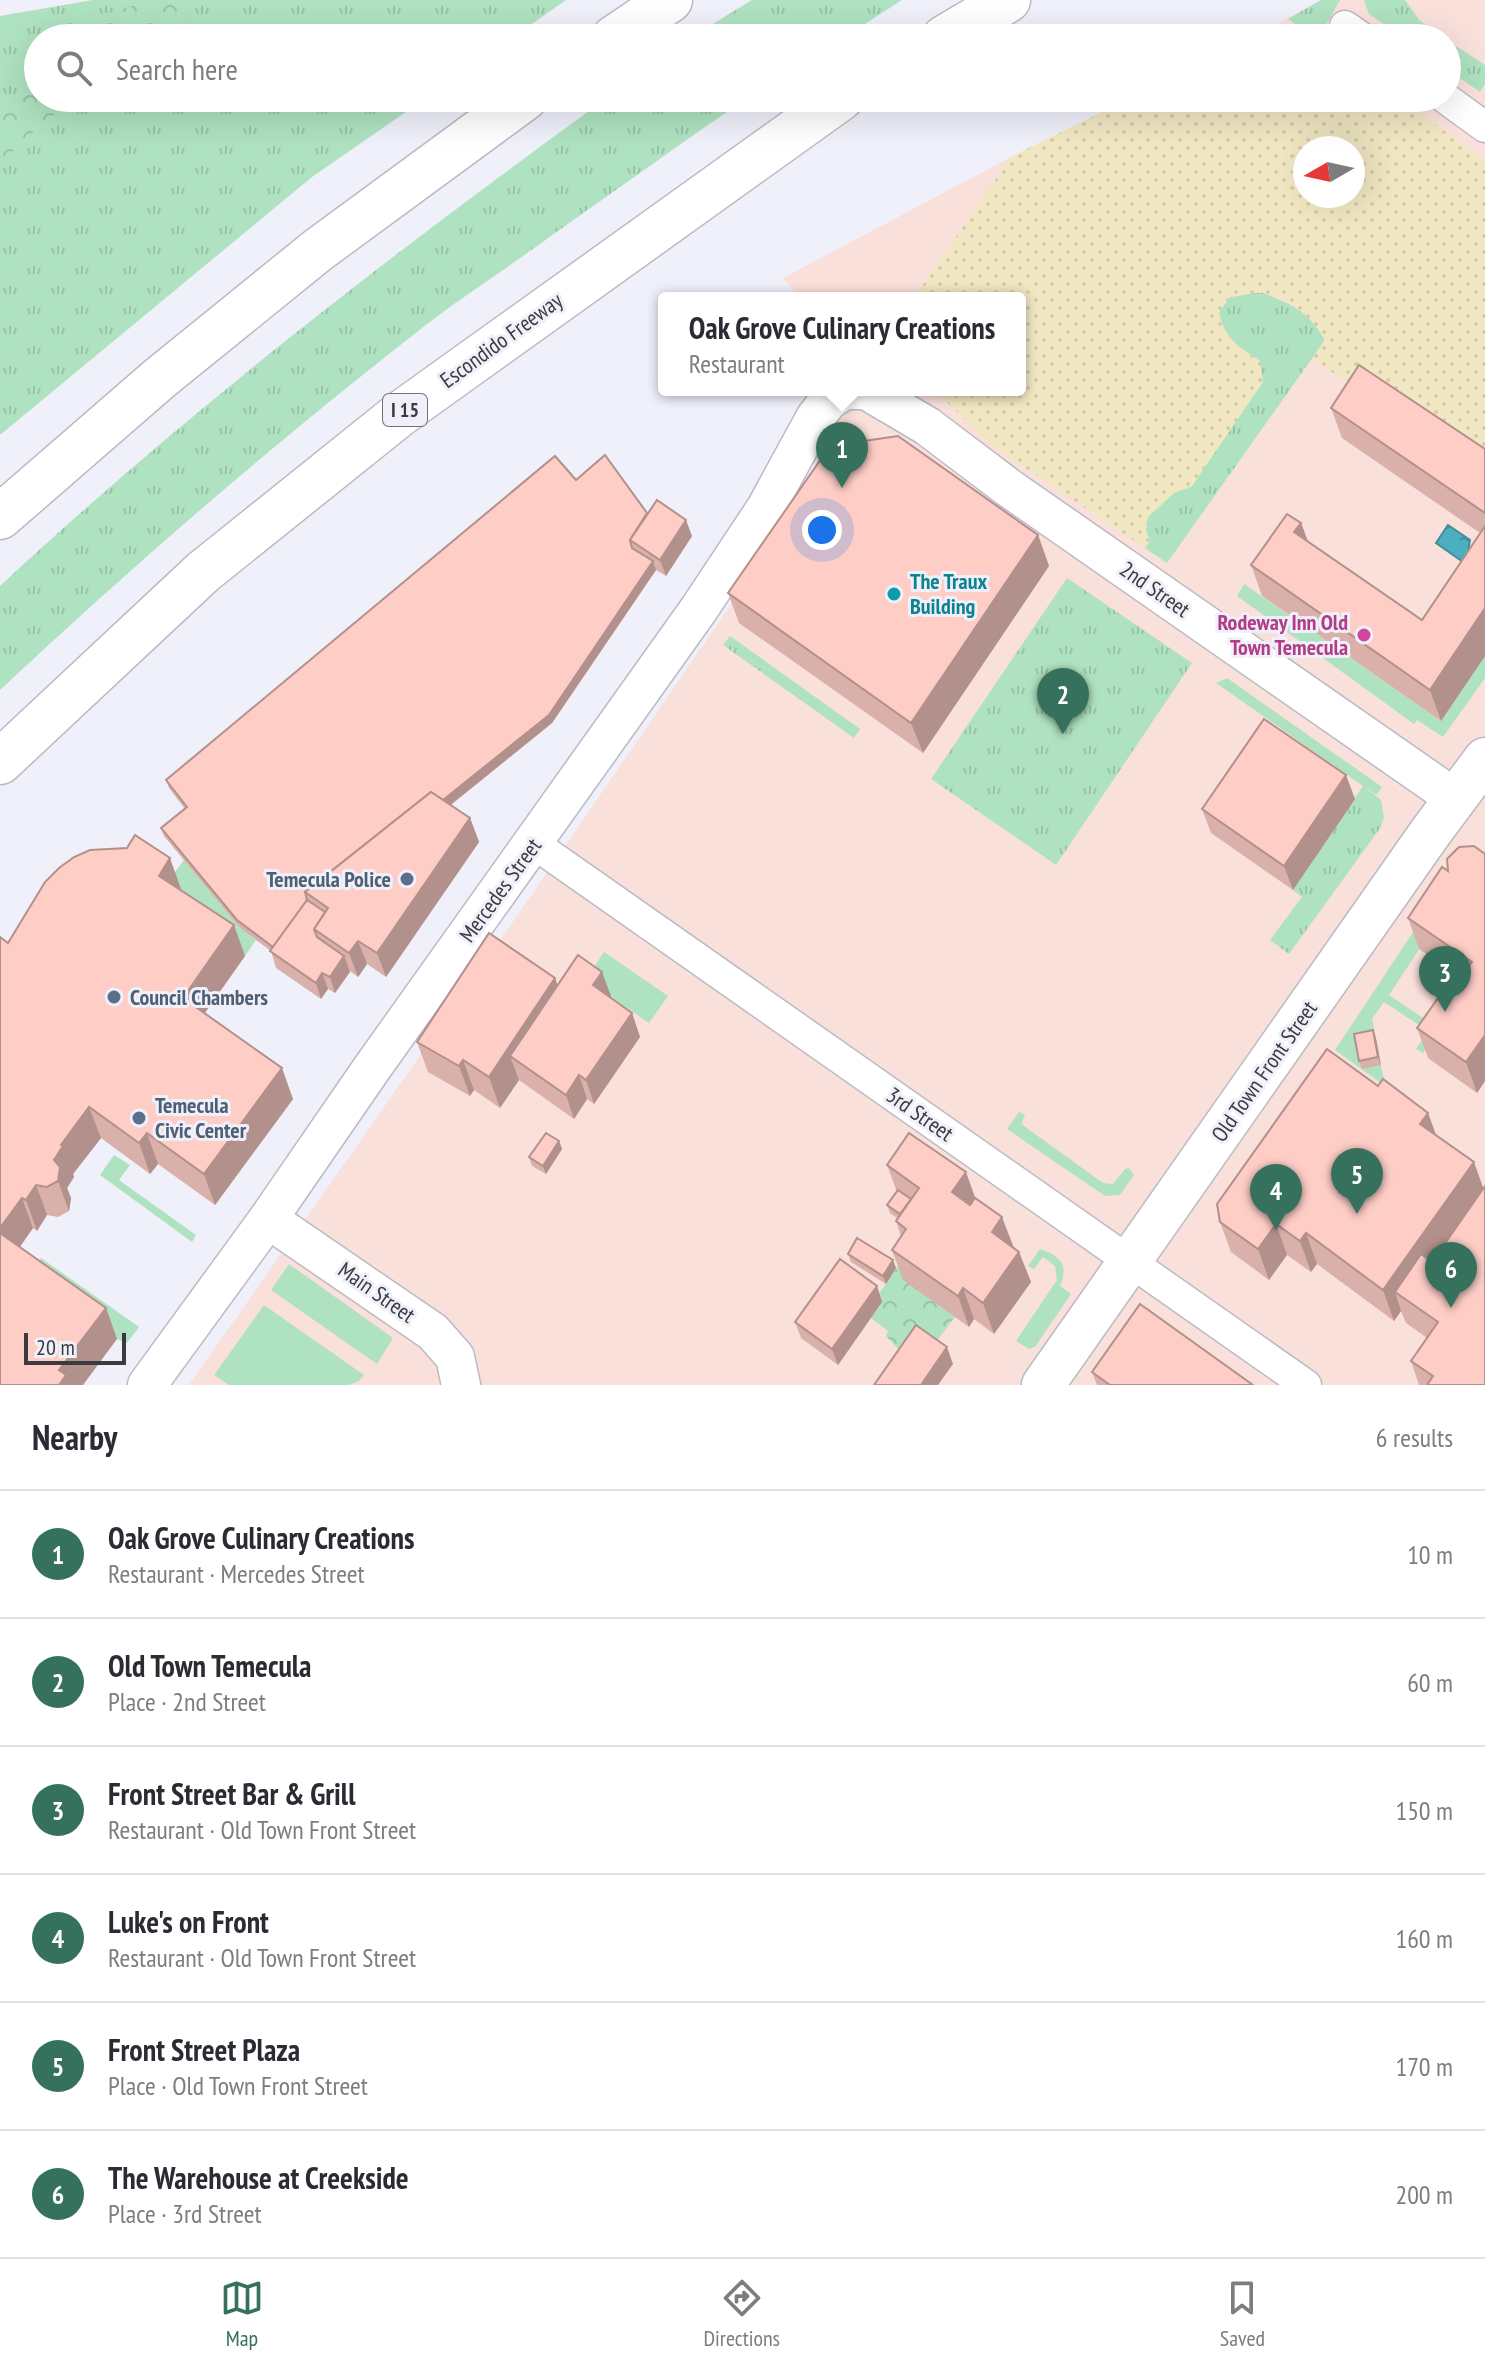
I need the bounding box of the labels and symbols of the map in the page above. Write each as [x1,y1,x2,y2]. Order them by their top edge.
north arrow [1293,136,1365,208]
street label: Escondido Freeway [434,286,568,394]
road number: I 15 [383,394,427,426]
pin: 1 [816,422,868,488]
your location [802,510,842,550]
street label: 2nd Street [1114,555,1196,623]
place label: The Traux Building [910,567,987,620]
marker: The Traux Building [885,585,903,603]
place label: Rodeway Inn Old Town Temecula [1217,608,1348,661]
marker: Rodeway Inn Old Town Temecula [1355,626,1373,644]
pin: 2 [1037,668,1089,734]
street label: Mercedes Street [453,832,547,948]
place label: Temecula Police [266,865,391,893]
marker: Temecula Police [398,870,416,888]
pin: 3 [1419,946,1471,1012]
place label: Council Chambers [130,983,268,1011]
marker: Council Chambers [105,988,123,1006]
street label: Old Town Front Street [1205,995,1323,1147]
street label: 3rd Street [881,1081,959,1147]
place label: Temecula Civic Center [155,1091,247,1144]
marker: Temecula Civic Center [130,1109,148,1127]
pin: 5 [1331,1148,1383,1214]
pin: 4 [1250,1164,1302,1230]
pin: 6 [1425,1242,1477,1308]
street label: Main Street [333,1255,421,1329]
scale bar [24,1329,126,1365]

